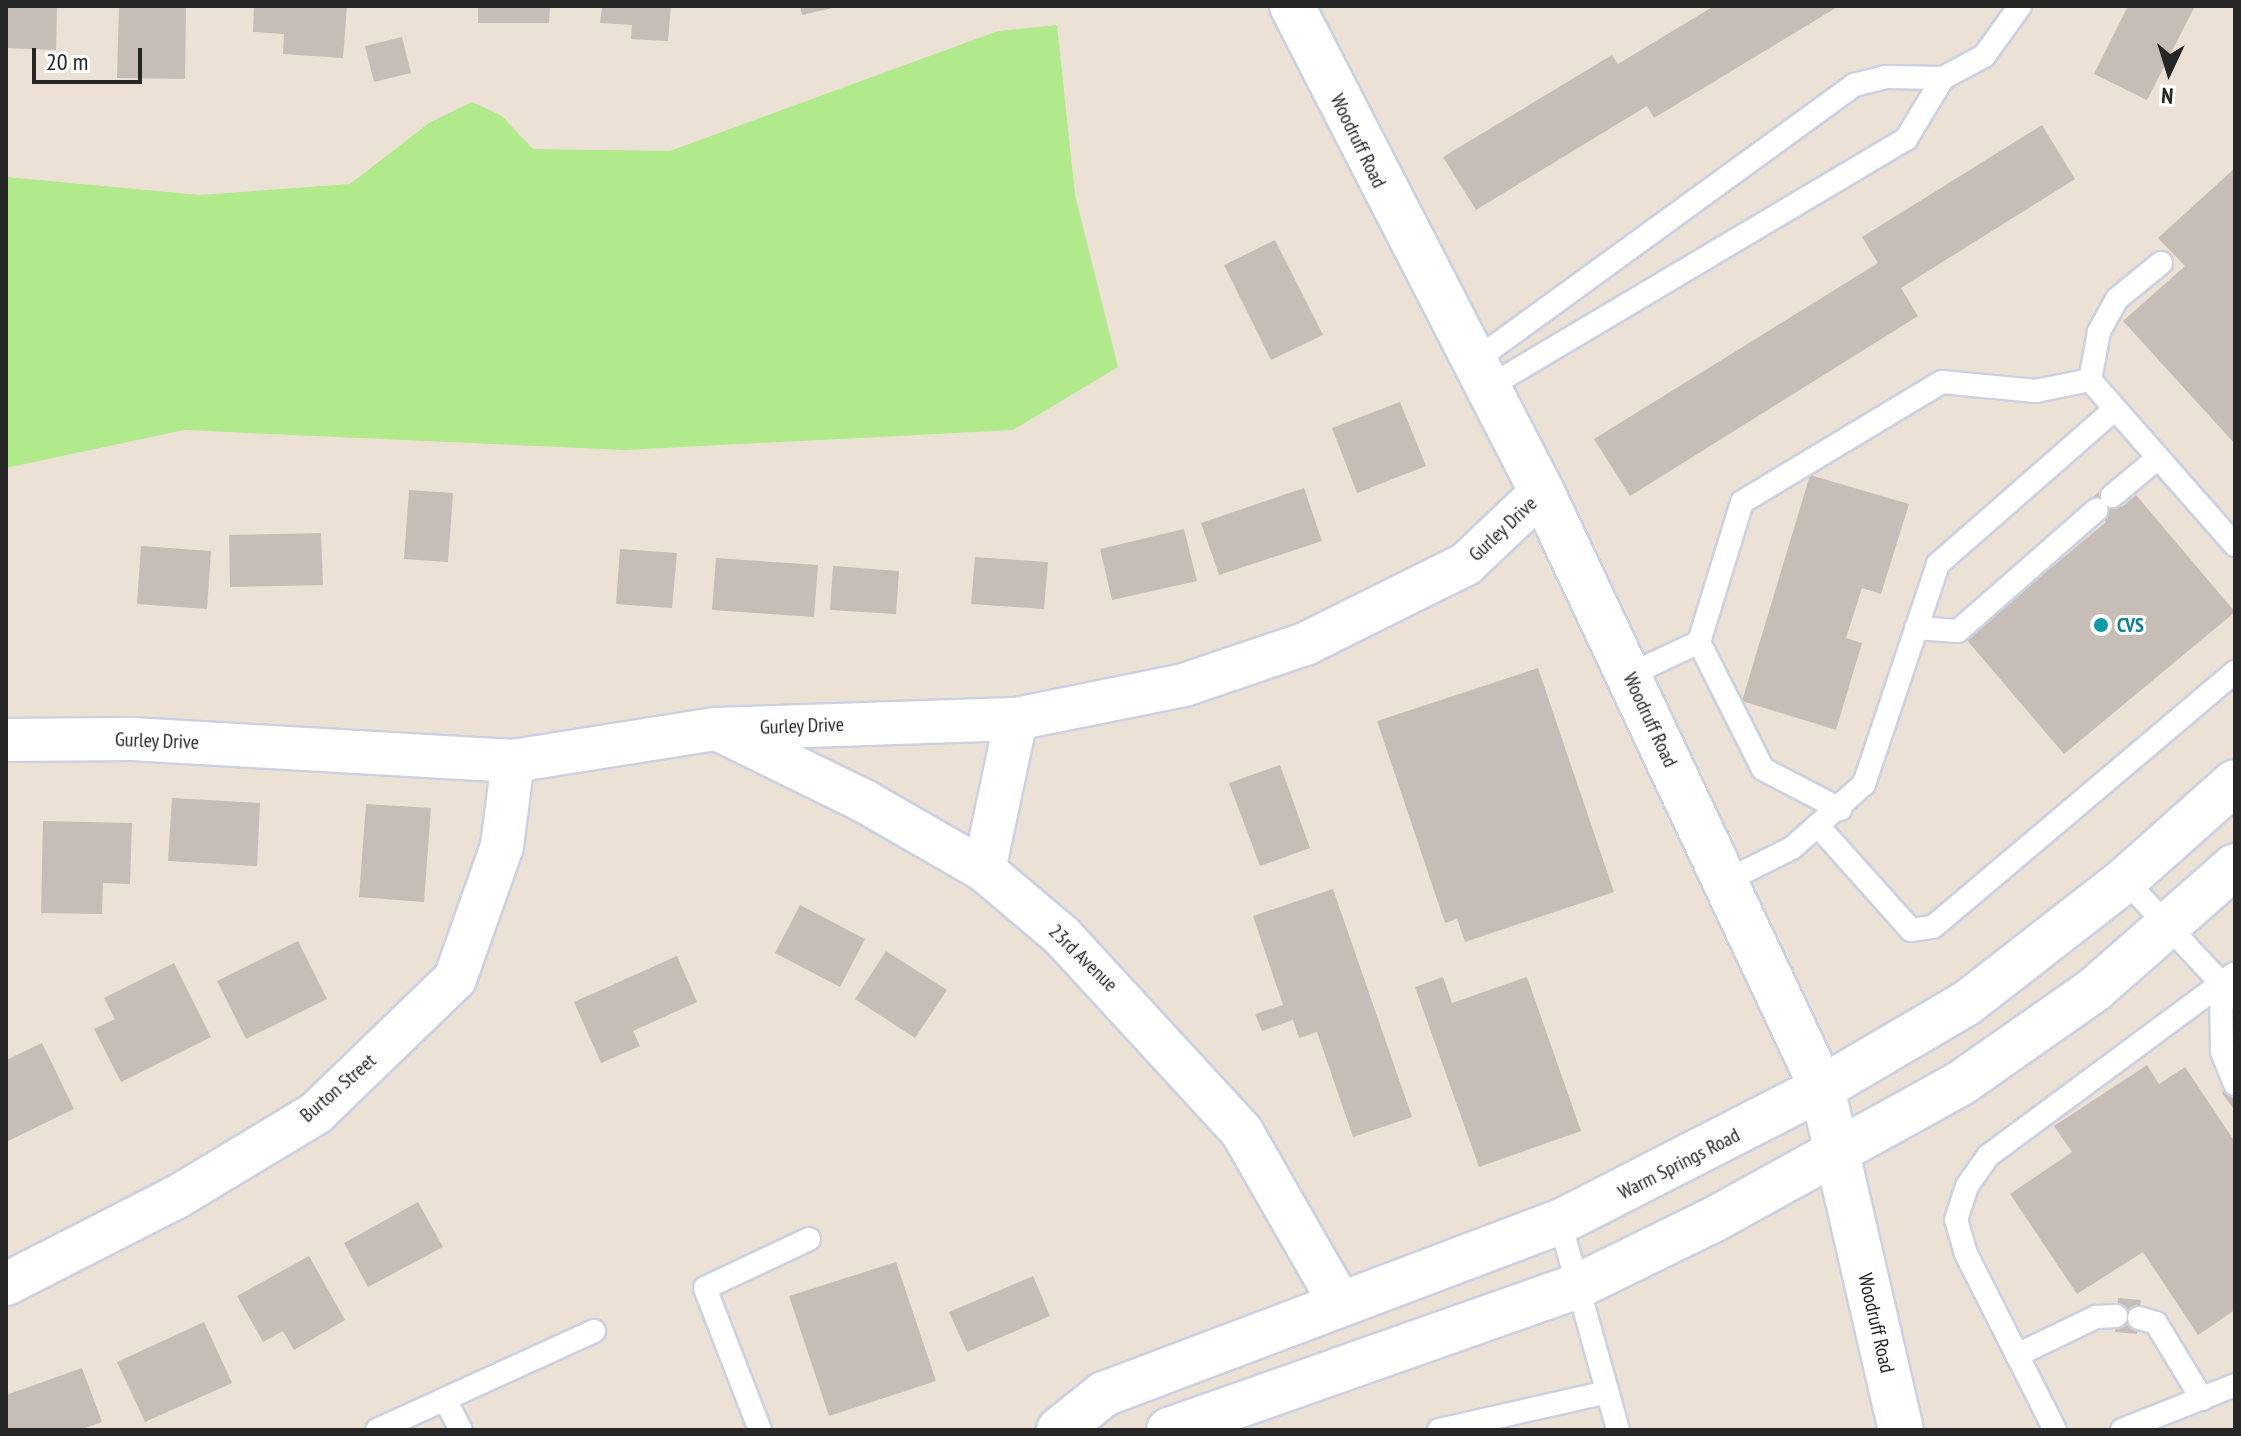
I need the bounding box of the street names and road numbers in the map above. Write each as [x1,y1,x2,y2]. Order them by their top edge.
street label: Woodruff Road [1325,90,1391,192]
street label: Gurley Drive [1464,491,1542,567]
street label: Woodruff Road [1618,669,1682,771]
street label: Gurley Drive [759,713,845,739]
street label: Gurley Drive [114,728,200,754]
street label: 23rd Avenue [1043,919,1123,997]
street label: Burton Street [295,1049,381,1127]
street label: Warm Springs Road [1614,1123,1744,1205]
street label: Woodruff Road [1853,1271,1899,1375]

